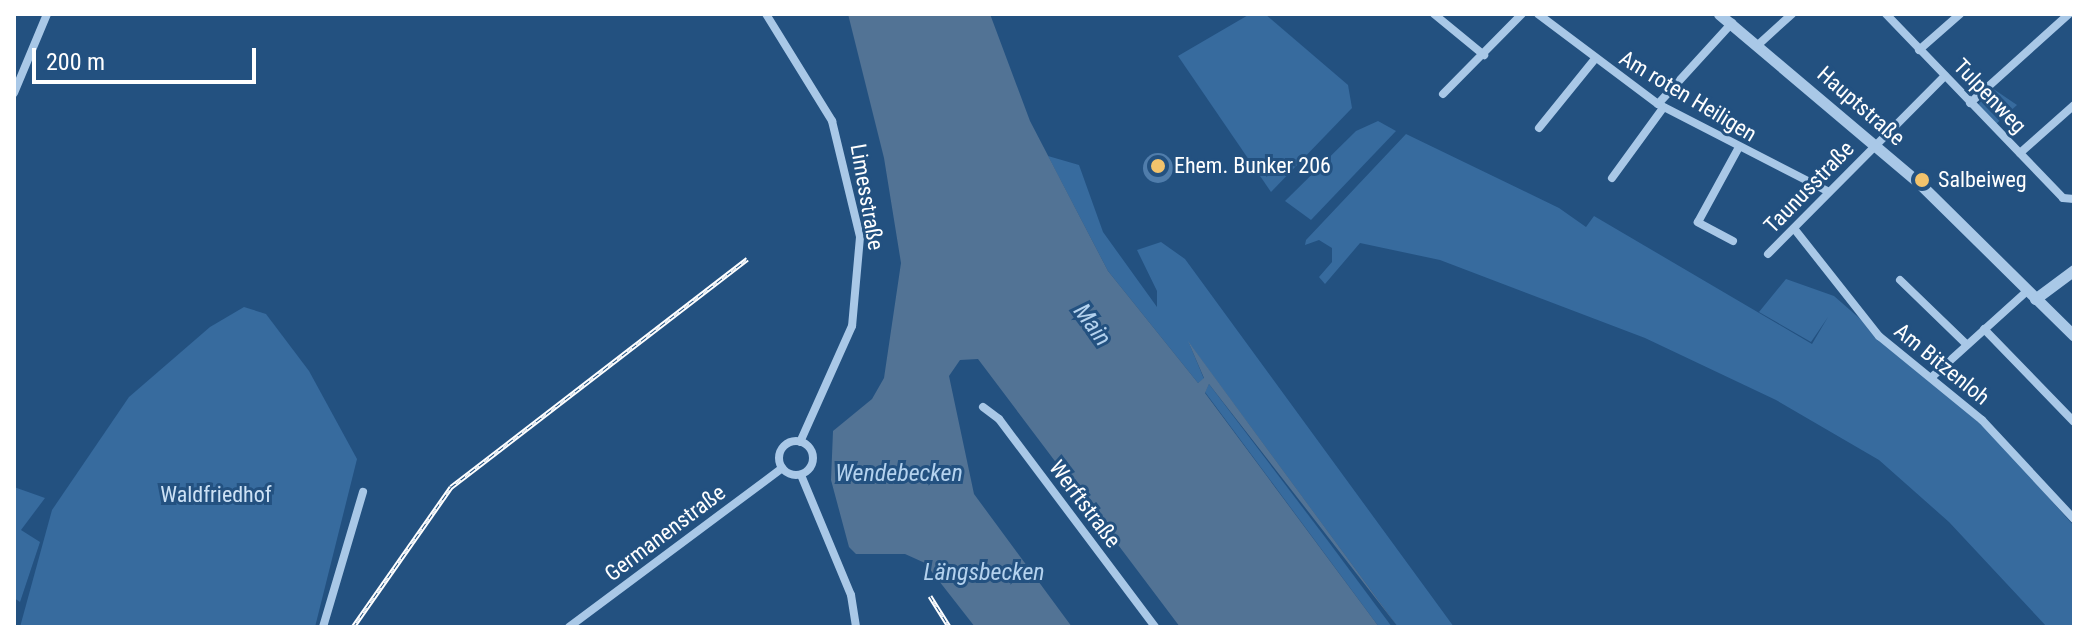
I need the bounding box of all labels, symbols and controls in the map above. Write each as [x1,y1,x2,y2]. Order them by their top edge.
scale bar [36,32,260,82]
street label: Am roten Heiligen [1615,45,1761,147]
text: 200 m [46,48,105,76]
street label: Tulpenweg [1948,53,2032,139]
street label: Hauptstraße [1812,61,1910,151]
street label: Taunusstraße [1759,135,1859,239]
street label: Limesstraße [845,142,889,252]
place label: Ehem. Bunker 206 [1174,153,1331,179]
marker: Ehem. Bunker 206 [1149,157,1167,175]
place label: Salbeiweg [1938,167,2027,193]
marker: Salbeiweg [1913,171,1931,189]
water label: Main [1067,298,1117,352]
street label: Am Bitzenloh [1889,318,1995,410]
street label: Werftstraße [1044,455,1126,553]
water label: Wendebecken [835,460,963,488]
street label: Germanenstraße [600,479,730,587]
park label: Waldfriedhof [160,482,272,508]
water label: Längsbecken [923,559,1045,587]

